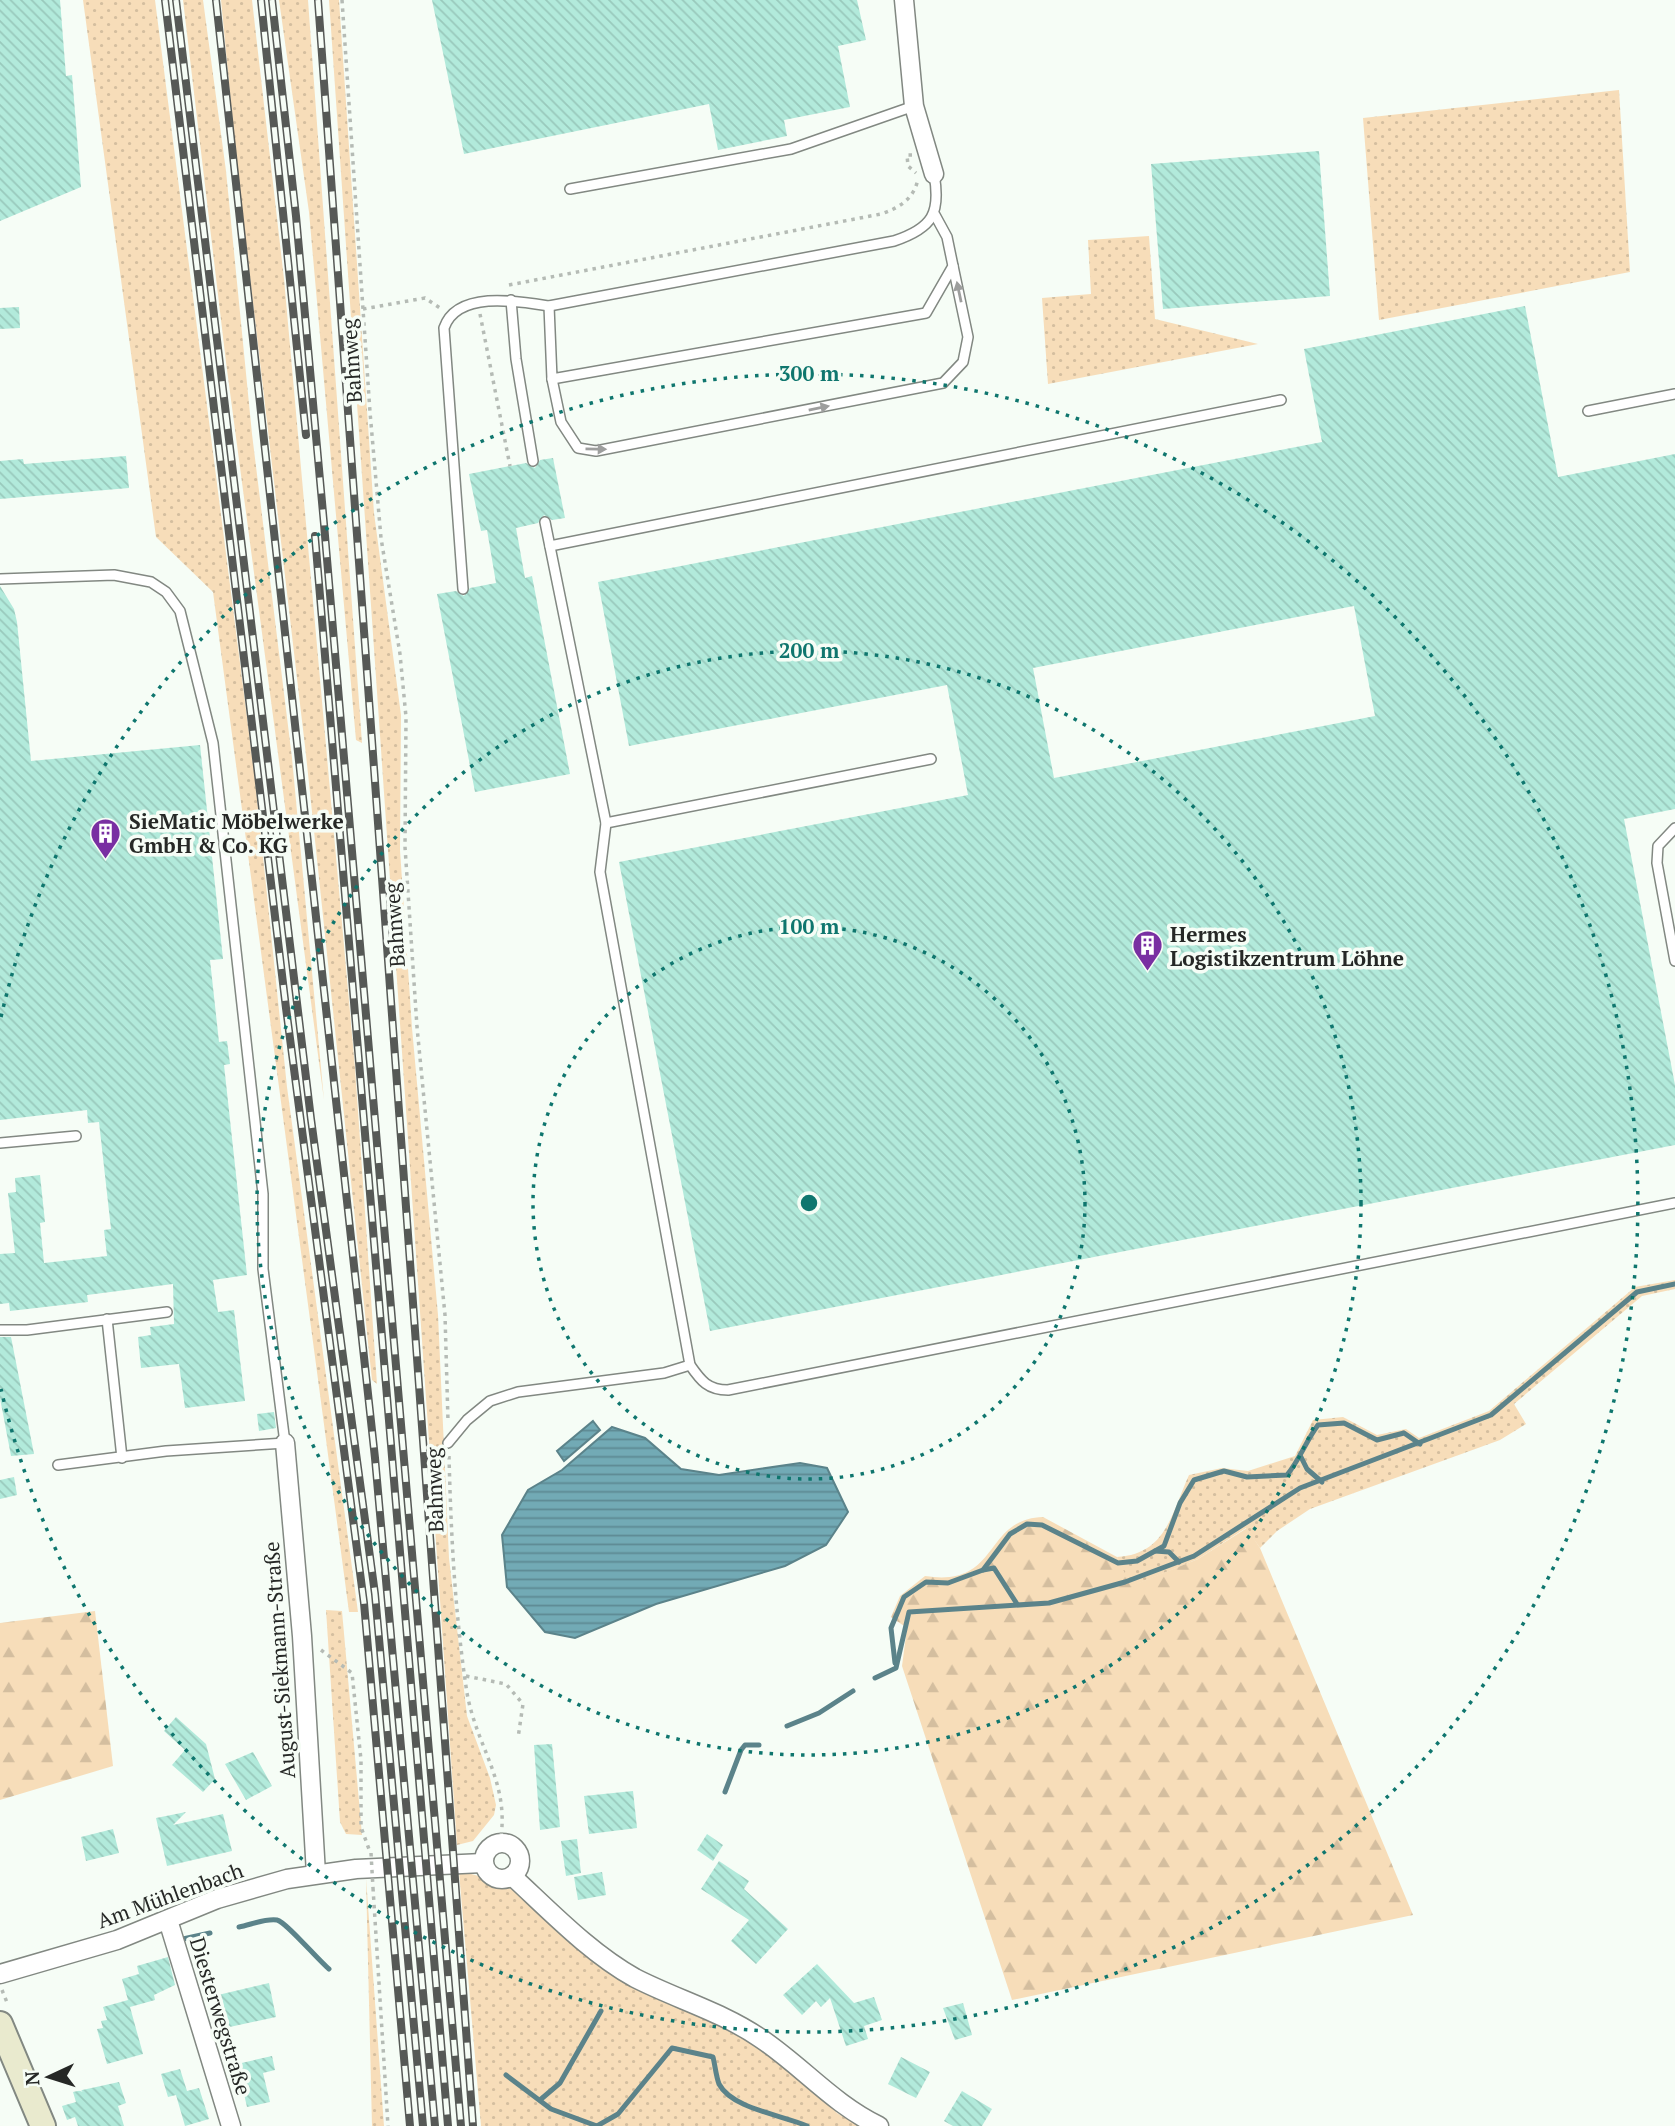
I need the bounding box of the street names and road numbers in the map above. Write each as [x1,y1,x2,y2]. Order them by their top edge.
street label: Bahnweg [334,317,368,404]
street label: Bahnweg [377,881,411,968]
street label: Bahnweg [418,1446,449,1533]
street label: August-Siekmann-Straße [257,1540,301,1780]
street label: Am Mühlenbach [93,1856,247,1934]
street label: Diesterwegstraße [184,1934,258,2098]

